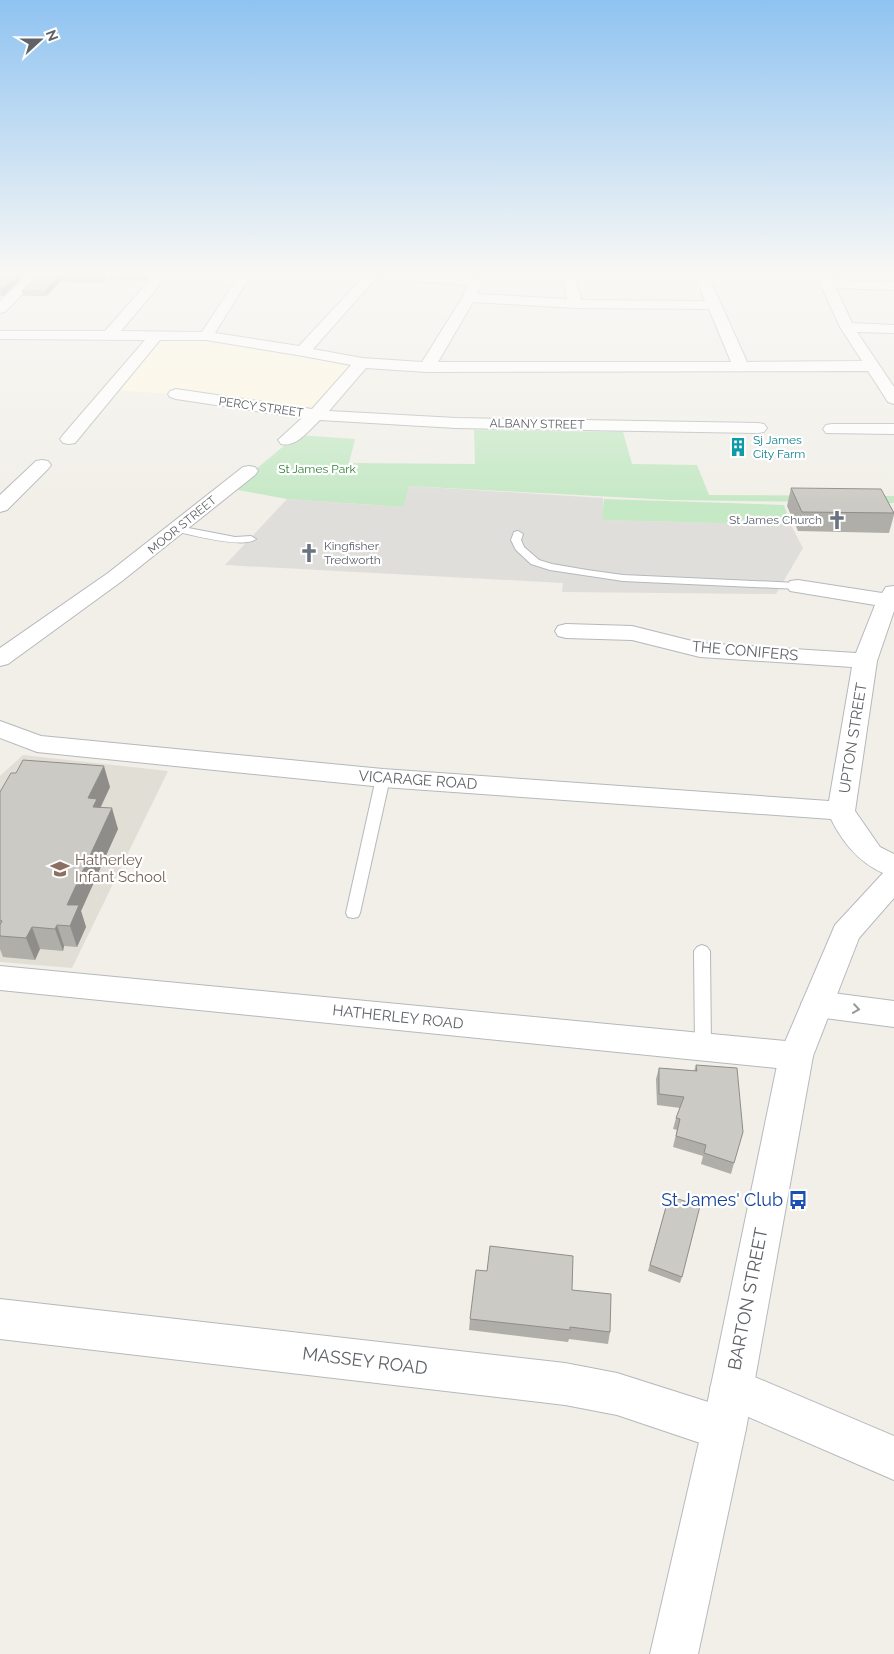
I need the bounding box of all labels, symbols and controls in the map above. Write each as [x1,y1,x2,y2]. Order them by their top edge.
north arrow [15,15,65,65]
text: N [43,27,62,43]
street label: PERCY STREET [218,394,305,420]
street label: ALBANY STREET [489,416,585,432]
place label: Sj James City Farm [753,433,805,461]
building icon: Sj James City Farm [727,436,749,458]
park label: St James Park [278,462,356,476]
street label: MOOR STREET [145,493,219,557]
church icon: St James Church [826,509,848,531]
place label: St James Church [729,513,822,527]
place label: Kingfisher Tredworth [324,539,381,567]
church icon: Kingfisher Tredworth [298,542,320,564]
street label: THE CONIFERS [691,637,799,665]
street label: UPTON STREET [835,681,871,795]
street label: VICARAGE ROAD [358,767,478,793]
place label: Hatherley Infant School [75,851,167,886]
school or university icon: Hatherley Infant School [49,858,71,880]
street label: HATHERLEY ROAD [332,1001,465,1033]
one-way arrow [852,1003,860,1014]
place label: St James' Club [661,1189,783,1210]
bus stop icon: St James' Club [787,1189,809,1211]
street label: BARTON STREET [723,1226,772,1372]
street label: MASSEY ROAD [301,1342,429,1379]

